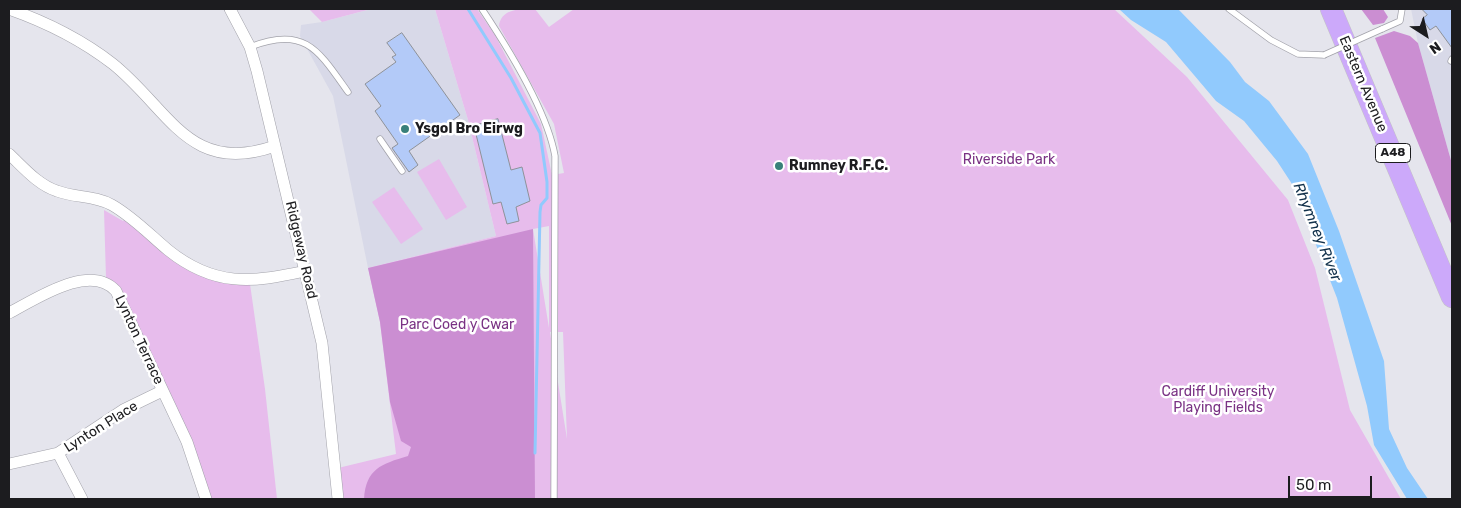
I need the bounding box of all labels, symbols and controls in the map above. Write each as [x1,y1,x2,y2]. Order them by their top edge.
north arrow [1401,10,1451,60]
street label: Eastern Avenue [1335,33,1391,135]
text: N [1426,38,1444,58]
place label: Ysgol Bro Eirwg [415,121,523,137]
marker: Ysgol Bro Eirwg [399,123,411,135]
road number: A48 [1376,144,1410,162]
park label: Riverside Park [963,152,1055,168]
place label: Rumney R.F.C. [789,158,888,174]
marker: Rumney R.F.C. [773,160,785,172]
water label: Rhymney River [1289,180,1345,284]
street label: Ridgeway Road [282,199,320,301]
street label: Lynton Terrace [111,293,167,387]
park label: Parc Coed y Cwar [400,317,514,333]
park label: Cardiff University Playing Fields [1161,384,1275,417]
street label: Lynton Place [61,398,141,456]
scale bar [1291,466,1375,498]
text: 50 m [1296,476,1331,494]

